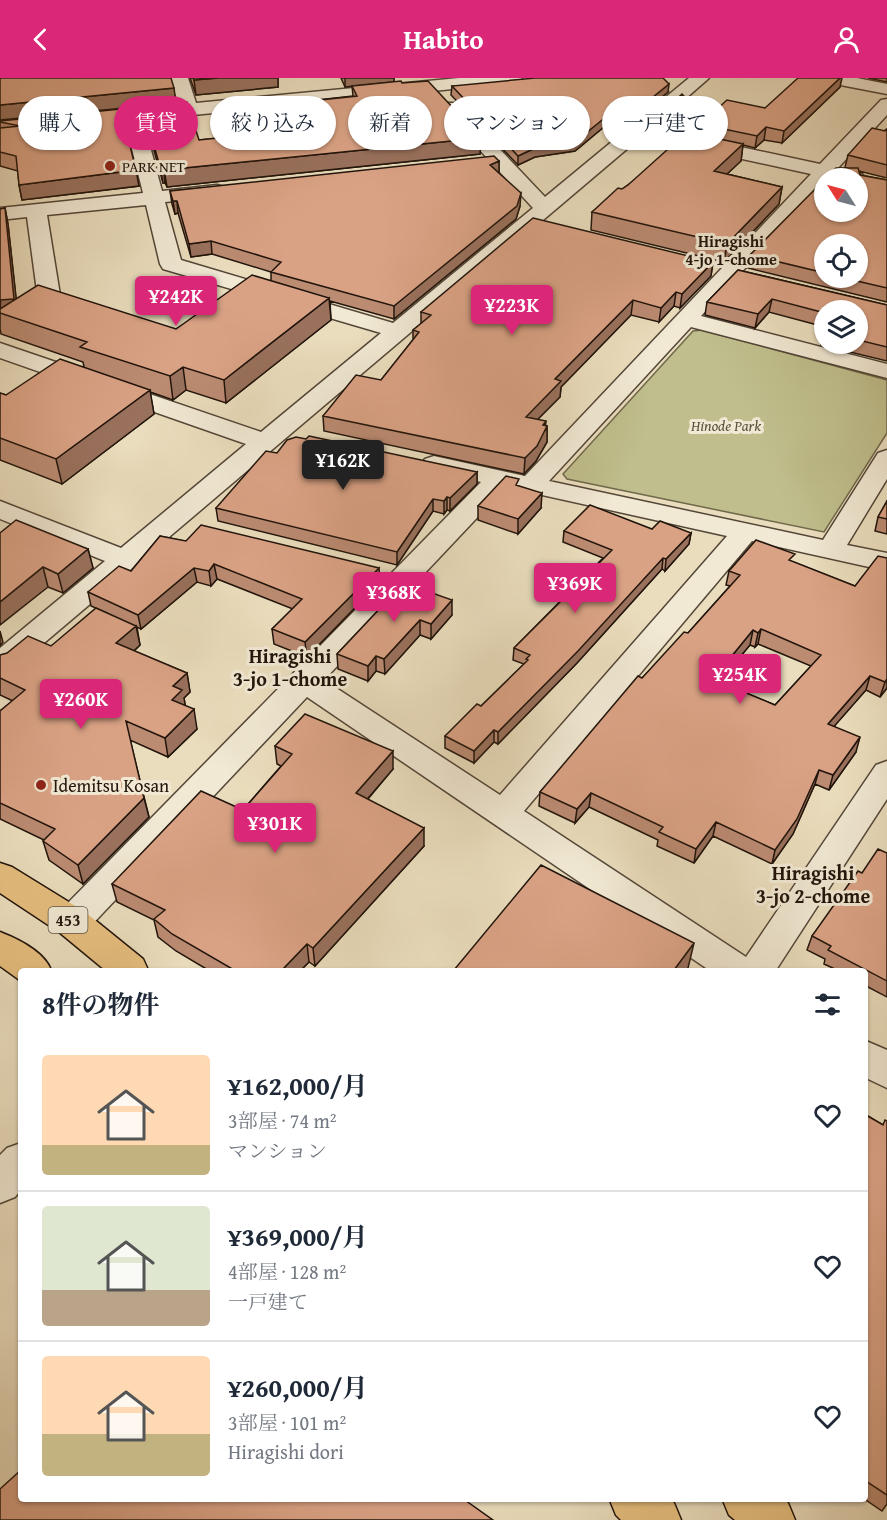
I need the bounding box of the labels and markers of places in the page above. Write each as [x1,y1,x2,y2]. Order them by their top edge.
place label: PARK NET [122,156,185,177]
marker: PARK NET [103,159,117,173]
pin: ¥242K [134,276,218,327]
pin: ¥223K [470,285,554,336]
pin: ¥162K [301,440,385,491]
pin: ¥369K [533,563,617,614]
pin: ¥368K [352,572,436,623]
pin: ¥254K [698,654,782,705]
pin: ¥260K [39,679,123,730]
place label: Idemitsu Kosan [53,772,169,799]
marker: Idemitsu Kosan [34,778,48,792]
pin: ¥301K [233,803,317,854]

